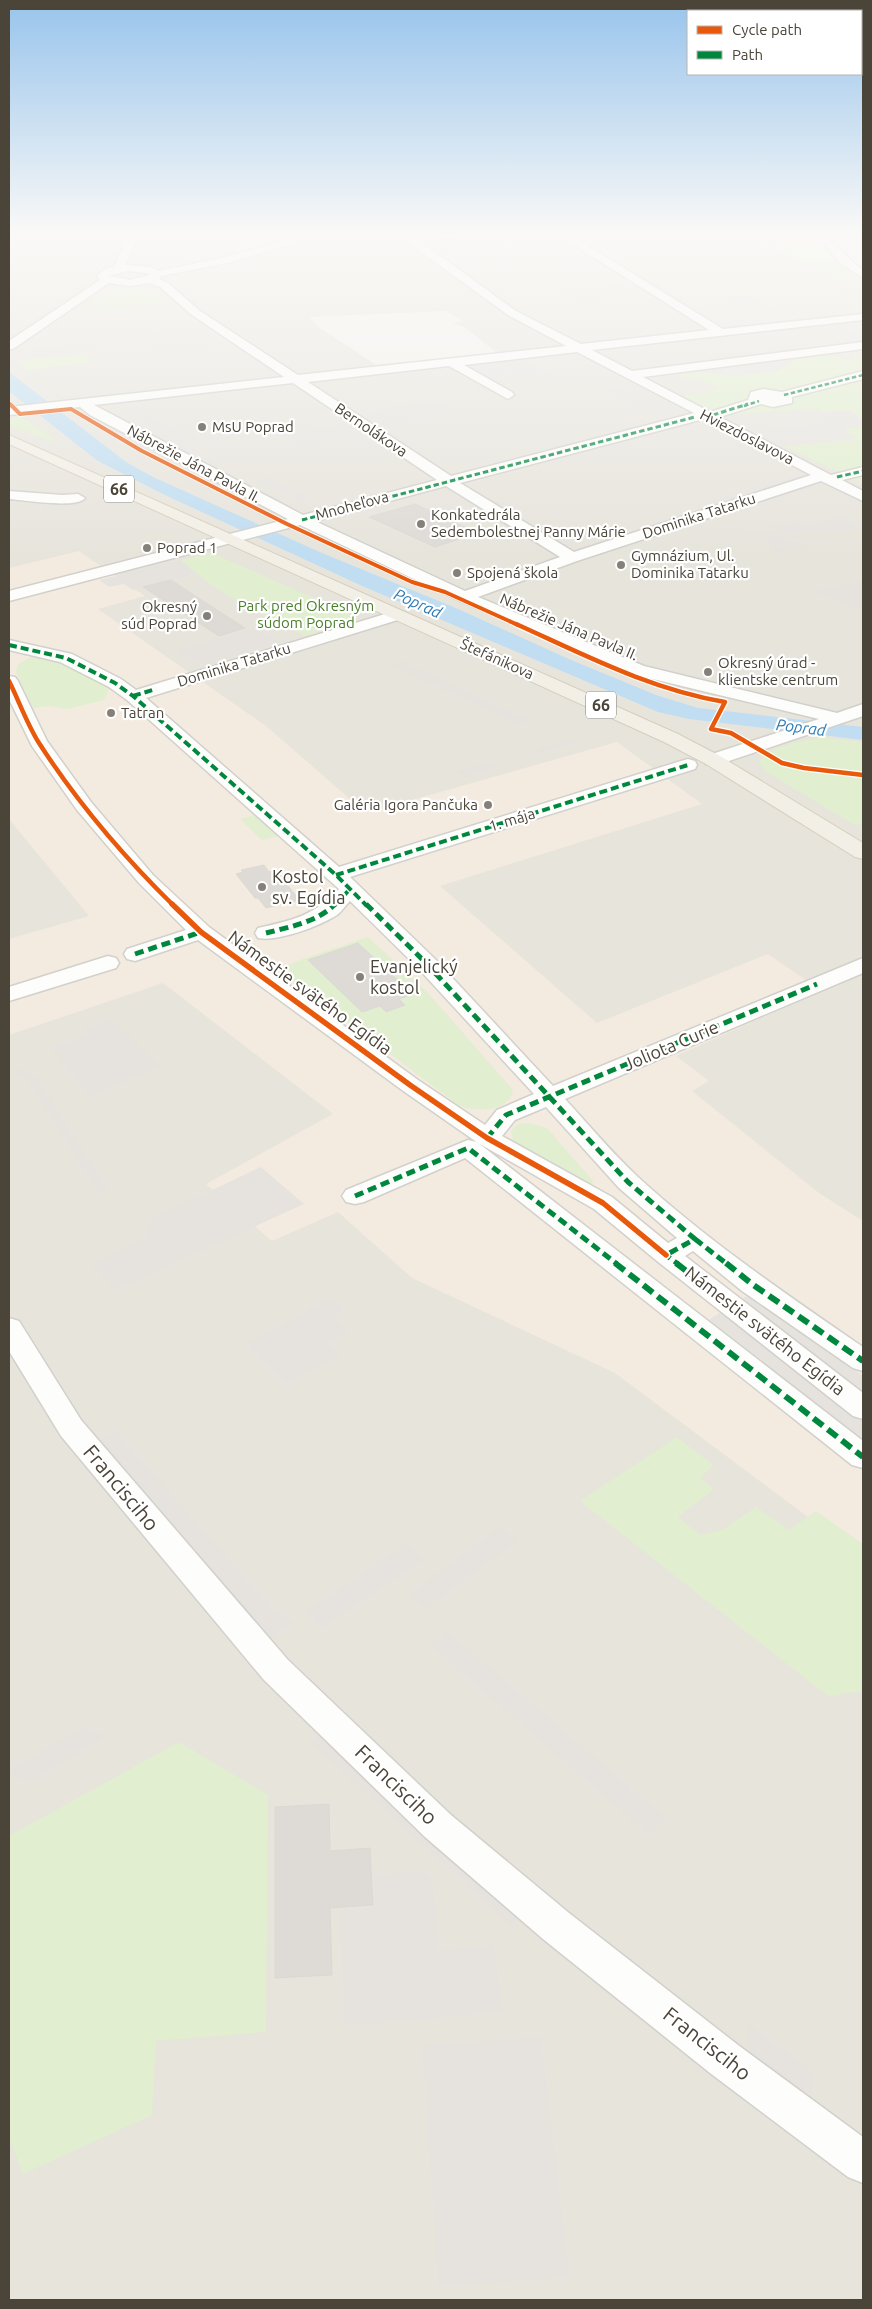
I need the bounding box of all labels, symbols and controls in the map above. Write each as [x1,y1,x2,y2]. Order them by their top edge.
legend [687,10,862,75]
text: Cycle path [732,21,802,38]
text: Path [732,46,763,63]
street label: Bernolákova [332,399,411,460]
street label: Hviezdoslavova [697,406,797,468]
place label: MsU Poprad [212,418,294,435]
street label: Nábrežie Jána Pavla II. [125,421,264,506]
marker: MsU Poprad [196,421,208,433]
road number: 66 [104,476,134,502]
street label: Mnoheľova [313,488,390,523]
street label: Dominika Tatarku [640,489,757,542]
place label: Konkatedrála Sedembolestnej Panny Márie [431,506,626,540]
marker: Konkatedrála Sedembolestnej Panny Márie [415,518,427,530]
place label: Poprad 1 [157,539,217,556]
marker: Poprad 1 [141,542,153,554]
place label: Gymnázium, Ul. Dominika Tatarku [631,547,749,581]
marker: Gymnázium, Ul. Dominika Tatarku [615,559,627,571]
place label: Spojená škola [467,564,558,581]
marker: Spojená škola [451,567,463,579]
water label: Poprad [391,585,446,622]
street label: Nábrežie Jána Pavla II. [498,590,641,663]
park label: Park pred Okresným súdom Poprad [238,597,374,631]
place label: Okresný súd Poprad [121,598,197,632]
marker: Okresný súd Poprad [201,610,213,622]
street label: Štefánikova [458,635,537,682]
street label: Dominika Tatarku [175,639,293,690]
place label: Okresný úrad - klientske centrum [718,654,838,688]
marker: Okresný úrad - klientske centrum [702,666,714,678]
road number: 66 [586,692,616,718]
place label: Tatran [121,704,164,721]
marker: Tatran [105,707,117,719]
water label: Poprad [775,715,828,739]
place label: Galéria Igora Pančuka [334,796,478,813]
marker: Galéria Igora Pančuka [482,799,494,811]
street label: 1. mája [487,804,537,835]
place label: Kostol sv. Egídia [272,866,345,907]
marker: Kostol sv. Egídia [256,881,268,893]
street label: Námestie svätého Egídia [225,926,396,1058]
place label: Evanjelický kostol [370,956,458,997]
marker: Evanjelický kostol [354,971,366,983]
street label: Joliota Curie [620,1016,721,1074]
street label: Námestie svätého Egídia [682,1262,850,1399]
street label: Francisciho [79,1440,165,1535]
street label: Francisciho [351,1739,443,1829]
street label: Francisciho [659,2002,756,2085]

